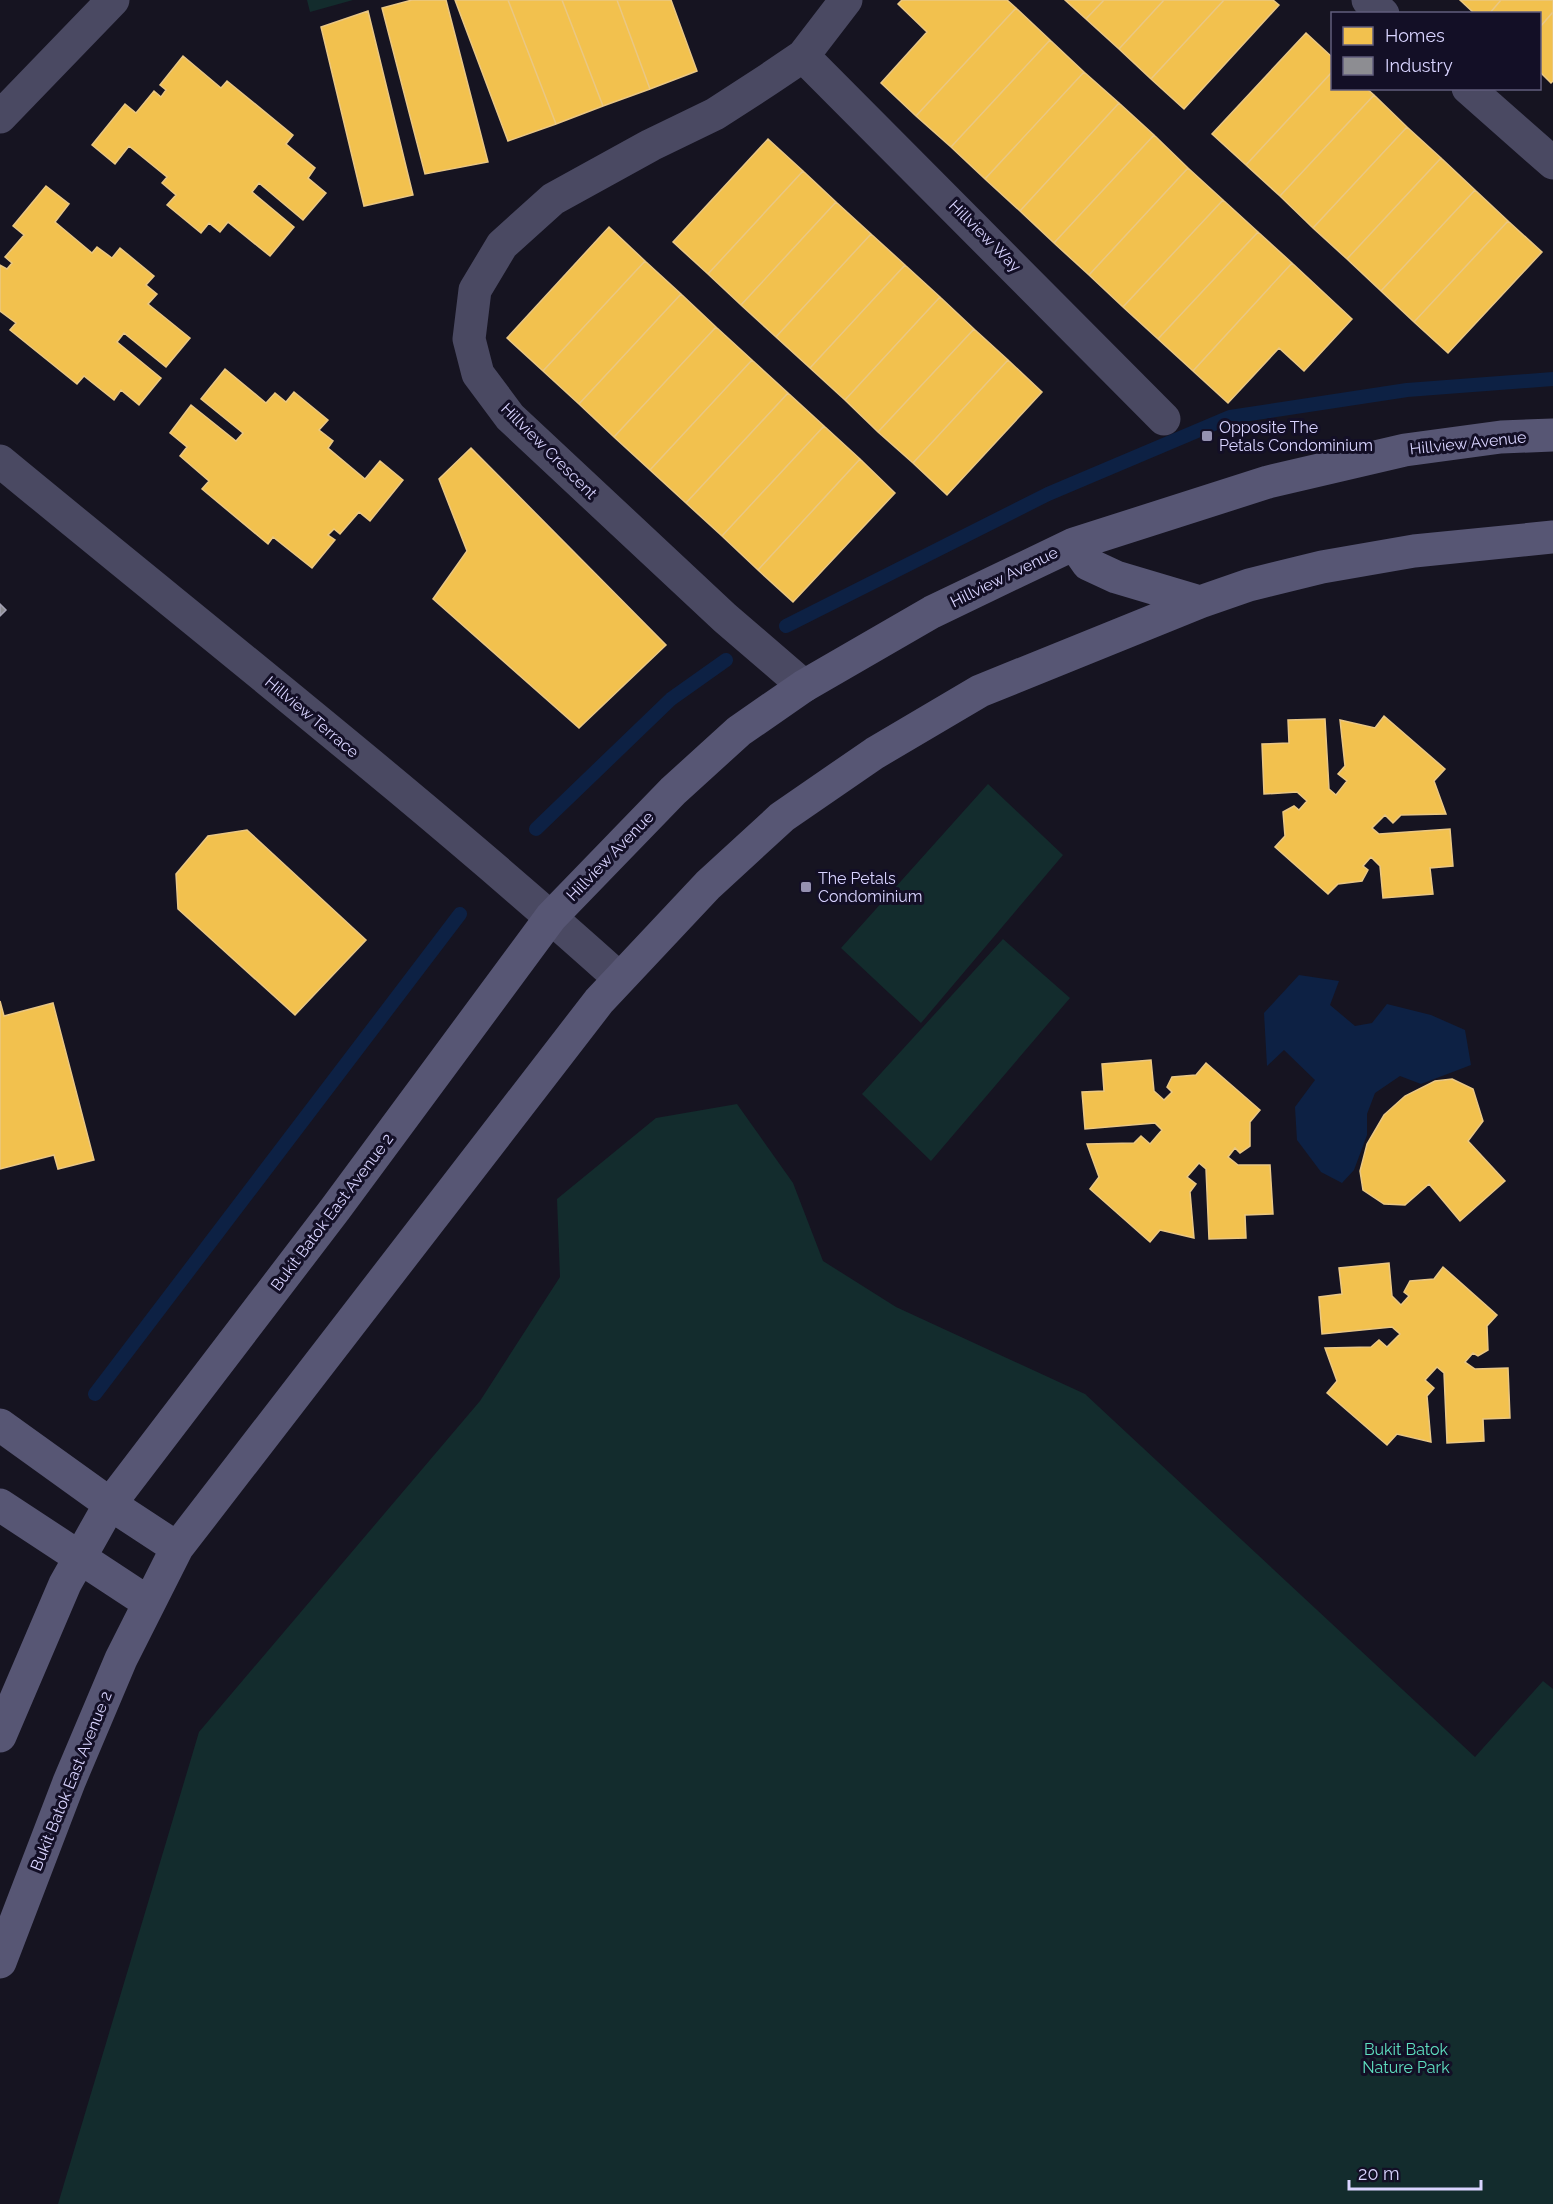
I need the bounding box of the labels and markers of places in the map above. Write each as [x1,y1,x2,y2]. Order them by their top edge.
place label: Opposite The Petals Condominium [1219,418,1373,455]
marker: Opposite The Petals Condominium [1200,429,1214,443]
place label: The Petals Condominium [818,869,923,906]
marker: The Petals Condominium [799,880,813,894]

